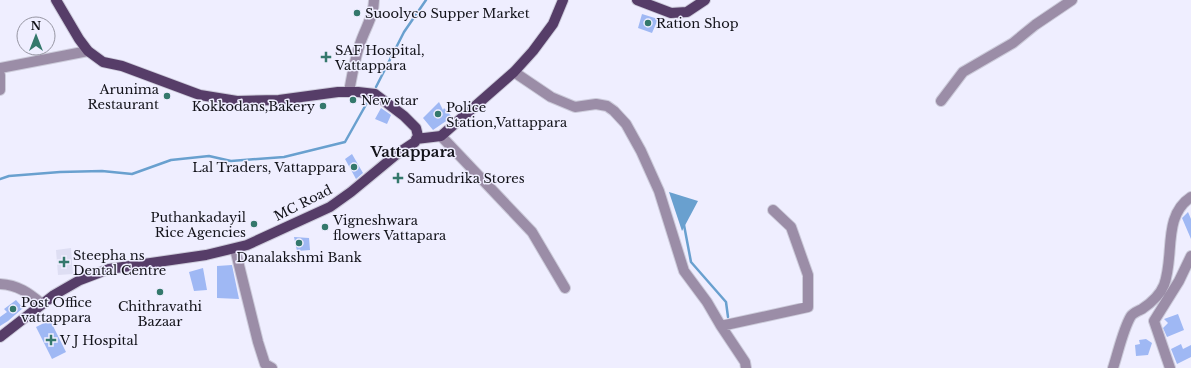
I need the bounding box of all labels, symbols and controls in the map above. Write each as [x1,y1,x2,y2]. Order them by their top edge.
place label: Suoolyco Supper Market [365,5,530,22]
marker: Suoolyco Supper Market [352,8,362,18]
place label: Ration Shop [656,15,739,32]
north arrow [16,16,56,56]
marker: Ration Shop [643,18,653,28]
text: N [31,19,42,33]
place label: SAF Hospital, Vattappara [334,42,425,74]
marker: SAF Hospital, Vattappara [320,51,332,63]
place label: Arunima Restaurant [87,81,160,113]
marker: Arunima Restaurant [162,91,172,101]
place label: New star [361,92,419,109]
marker: New star [348,95,358,105]
place label: Kokkodans,Bakery [192,98,316,115]
place label: Police Station,Vattappara [446,99,568,131]
marker: Kokkodans,Bakery [318,101,328,111]
marker: Police Station,Vattappara [433,109,443,119]
district label: Vattappara [370,142,456,161]
place label: Lal Traders, Vattappara [192,159,347,176]
marker: Lal Traders, Vattappara [349,162,359,172]
place label: Samudrika Stores [407,170,525,187]
marker: Samudrika Stores [392,172,404,184]
street label: MC Road [271,181,335,225]
place label: Puthankadayil Rice Agencies [150,209,246,241]
place label: Vigneshwara flowers Vattapara [332,212,447,244]
marker: Puthankadayil Rice Agencies [249,219,259,229]
marker: Vigneshwara flowers Vattapara [320,222,330,232]
marker: Danalakshmi Bank [294,238,304,248]
place label: Steepha ns Dental Centre [73,247,166,279]
place label: Danalakshmi Bank [236,249,362,266]
marker: Steepha ns Dental Centre [58,256,70,268]
marker: Chithravathi Bazaar [155,287,165,297]
place label: Post Office vattappara [21,294,92,326]
place label: Chithravathi Bazaar [118,298,203,330]
marker: Post Office vattappara [8,304,18,314]
place label: V J Hospital [59,332,138,349]
marker: V J Hospital [45,334,57,346]

